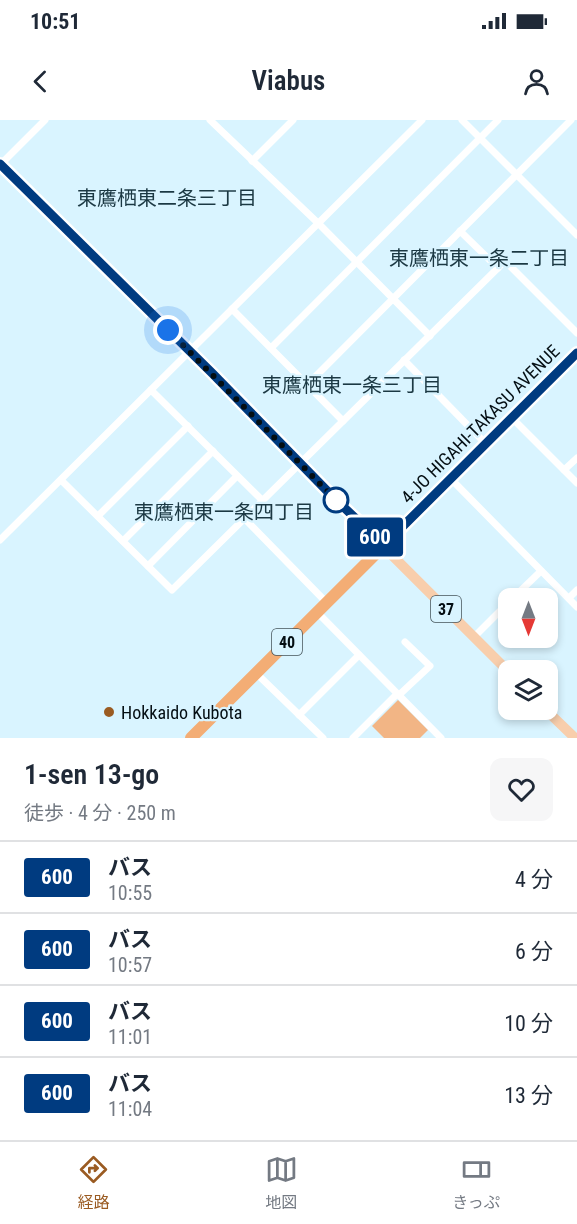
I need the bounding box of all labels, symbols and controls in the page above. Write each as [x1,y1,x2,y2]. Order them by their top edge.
text: 10:51 [30,9,81,34]
icon: back [24,65,57,98]
text: Viabus [252,65,325,97]
icon: person [520,65,553,98]
district label: 東鷹栖東二条三丁目 [77,186,257,210]
district label: 東鷹栖東一条二丁目 [389,246,569,270]
your location [153,315,183,345]
street label: 4-JO HIGAHI-TAKASU AVENUE [396,340,564,508]
district label: 東鷹栖東一条三丁目 [262,373,442,397]
unlabelled marker [323,487,349,513]
district label: 東鷹栖東一条四丁目 [134,500,314,524]
line badge: 600 [340,518,410,556]
text: 600 [359,525,391,549]
north arrow [498,588,558,648]
map controls [498,588,558,720]
road number: 37 [431,596,461,622]
road number: 40 [272,629,302,655]
button: layers [498,660,558,720]
place label: Hokkaido Kubota [121,702,242,723]
marker: Hokkaido Kubota [102,705,116,719]
text: 1-sen 13-go [24,758,159,791]
button: heart [490,758,553,821]
text: 徒歩 · 4 分 · 250 m [24,801,176,825]
text: バス [108,855,152,880]
text: 600 [41,865,73,889]
text: 4 分 [515,867,553,892]
text: 10:55 [108,881,152,905]
text: バス [108,927,152,952]
text: 600 [41,937,73,961]
text: 6 分 [515,939,553,964]
text: 10:57 [108,953,152,977]
text: バス [108,999,152,1024]
text: 600 [41,1009,73,1033]
text: 10 分 [504,1011,553,1036]
text: 11:01 [108,1025,152,1049]
text: バス [108,1071,152,1096]
text: 600 [41,1081,73,1105]
text: 13 分 [504,1083,553,1108]
text: 11:04 [108,1097,152,1121]
tab: 経路 [77,1153,110,1213]
tab: 地図 [265,1153,298,1213]
tab: きっぷ [452,1153,500,1213]

